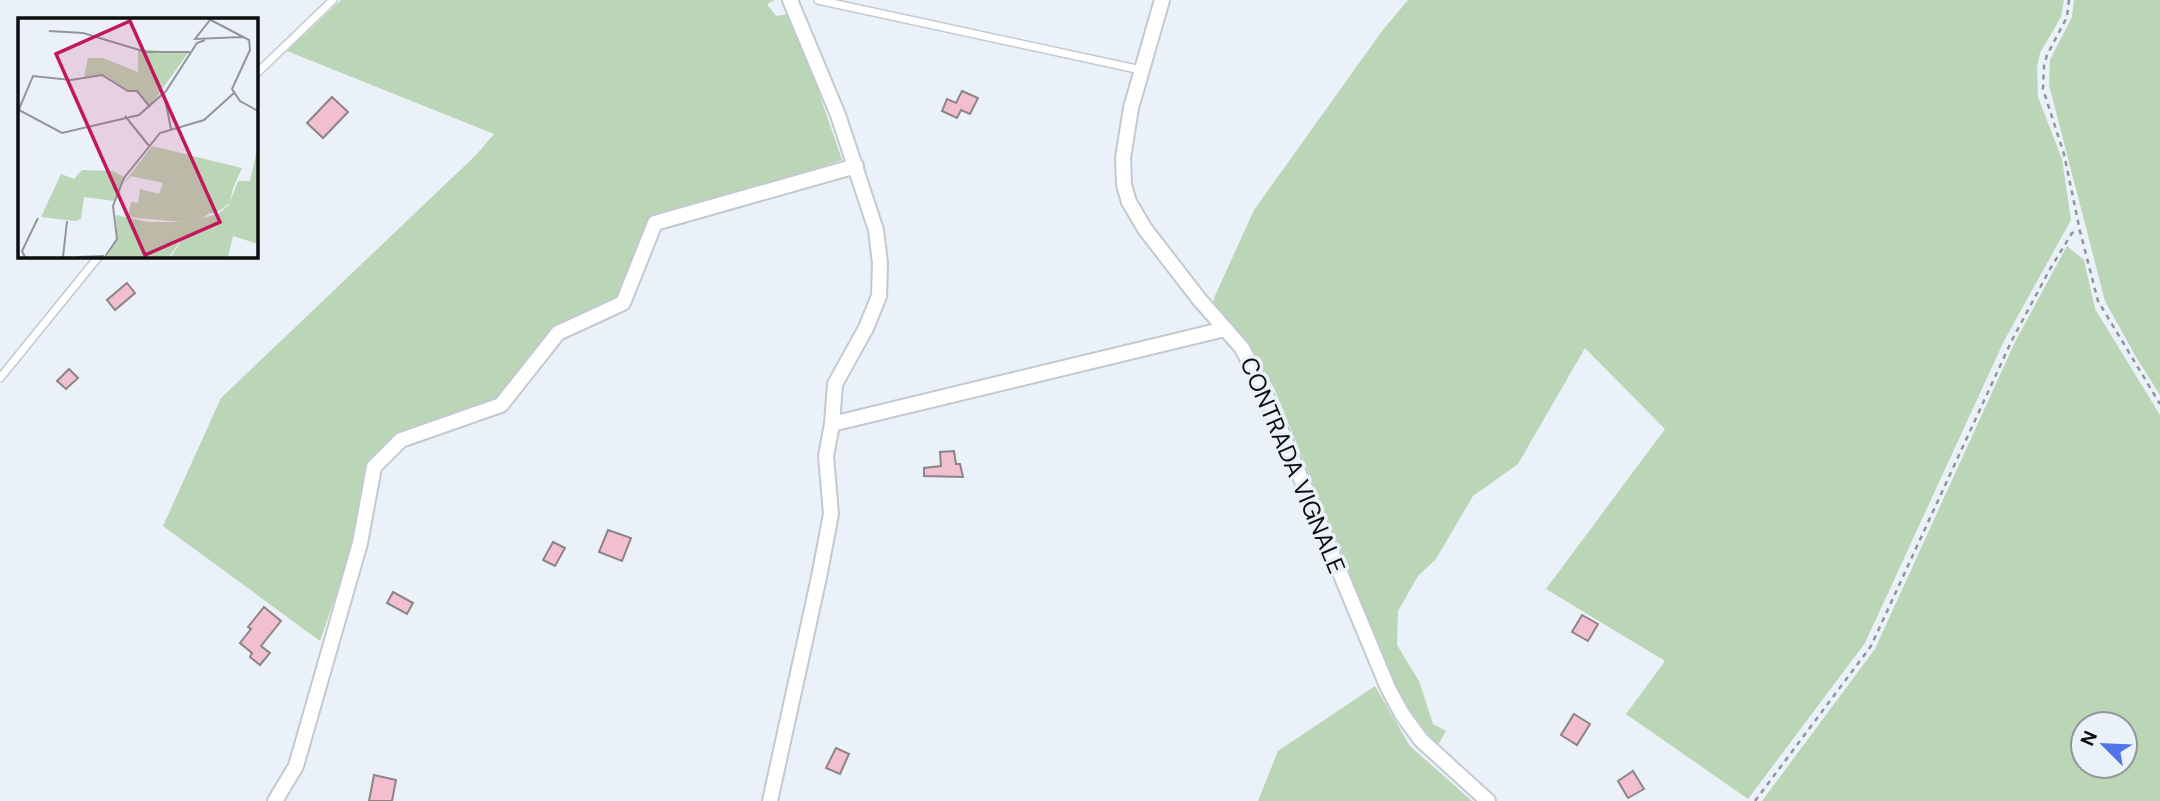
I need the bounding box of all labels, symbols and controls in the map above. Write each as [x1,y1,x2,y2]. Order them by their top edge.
inset map [18,18,257,257]
street label: CONTRADA VIGNALE [1233,352,1353,578]
north arrow [2069,710,2139,780]
text: N [2075,727,2103,750]

